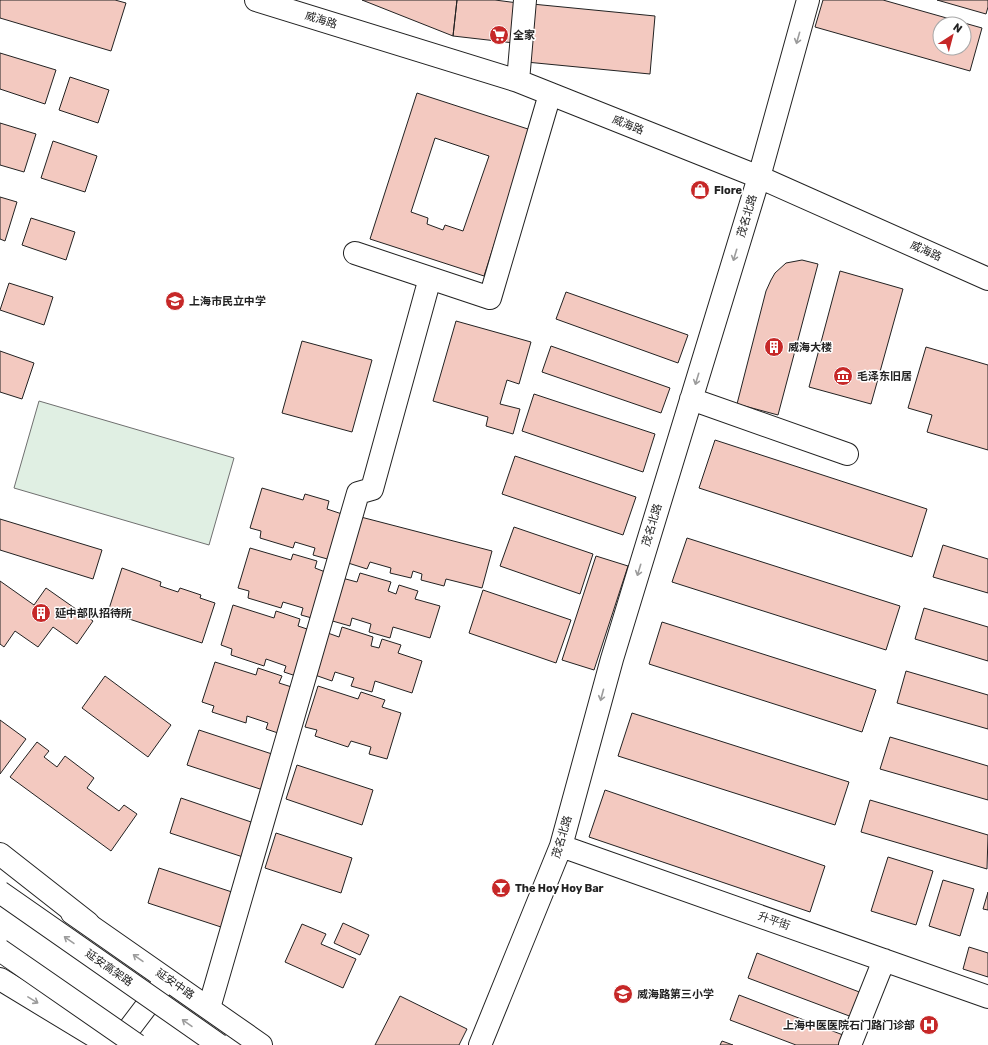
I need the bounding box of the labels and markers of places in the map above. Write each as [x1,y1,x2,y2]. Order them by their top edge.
supermarket icon: 全家 [488,24,510,46]
place label: 全家 [513,29,535,42]
shop icon: Flore [689,179,711,201]
place label: Flore [714,184,743,197]
school or university icon: 上海市民立中学 [164,290,186,312]
place label: 上海市民立中学 [189,295,266,308]
building icon: 威海大楼 [763,336,785,358]
place label: 威海大楼 [788,341,832,354]
museum icon: 毛泽东旧居 [832,365,854,387]
place label: 毛泽东旧居 [857,370,912,383]
building icon: 延中部队招待所 [30,602,52,624]
place label: 延中部队招待所 [55,607,132,620]
bar icon: The Hoy Hoy Bar [490,877,512,899]
place label: The Hoy Hoy Bar [515,882,604,895]
school or university icon: 威海路第三小学 [612,983,634,1005]
place label: 威海路第三小学 [637,988,714,1001]
hospital icon: 上海中医医院石门路门诊部 [918,1014,940,1036]
place label: 上海中医医院石门路门诊部 [783,1019,915,1032]

